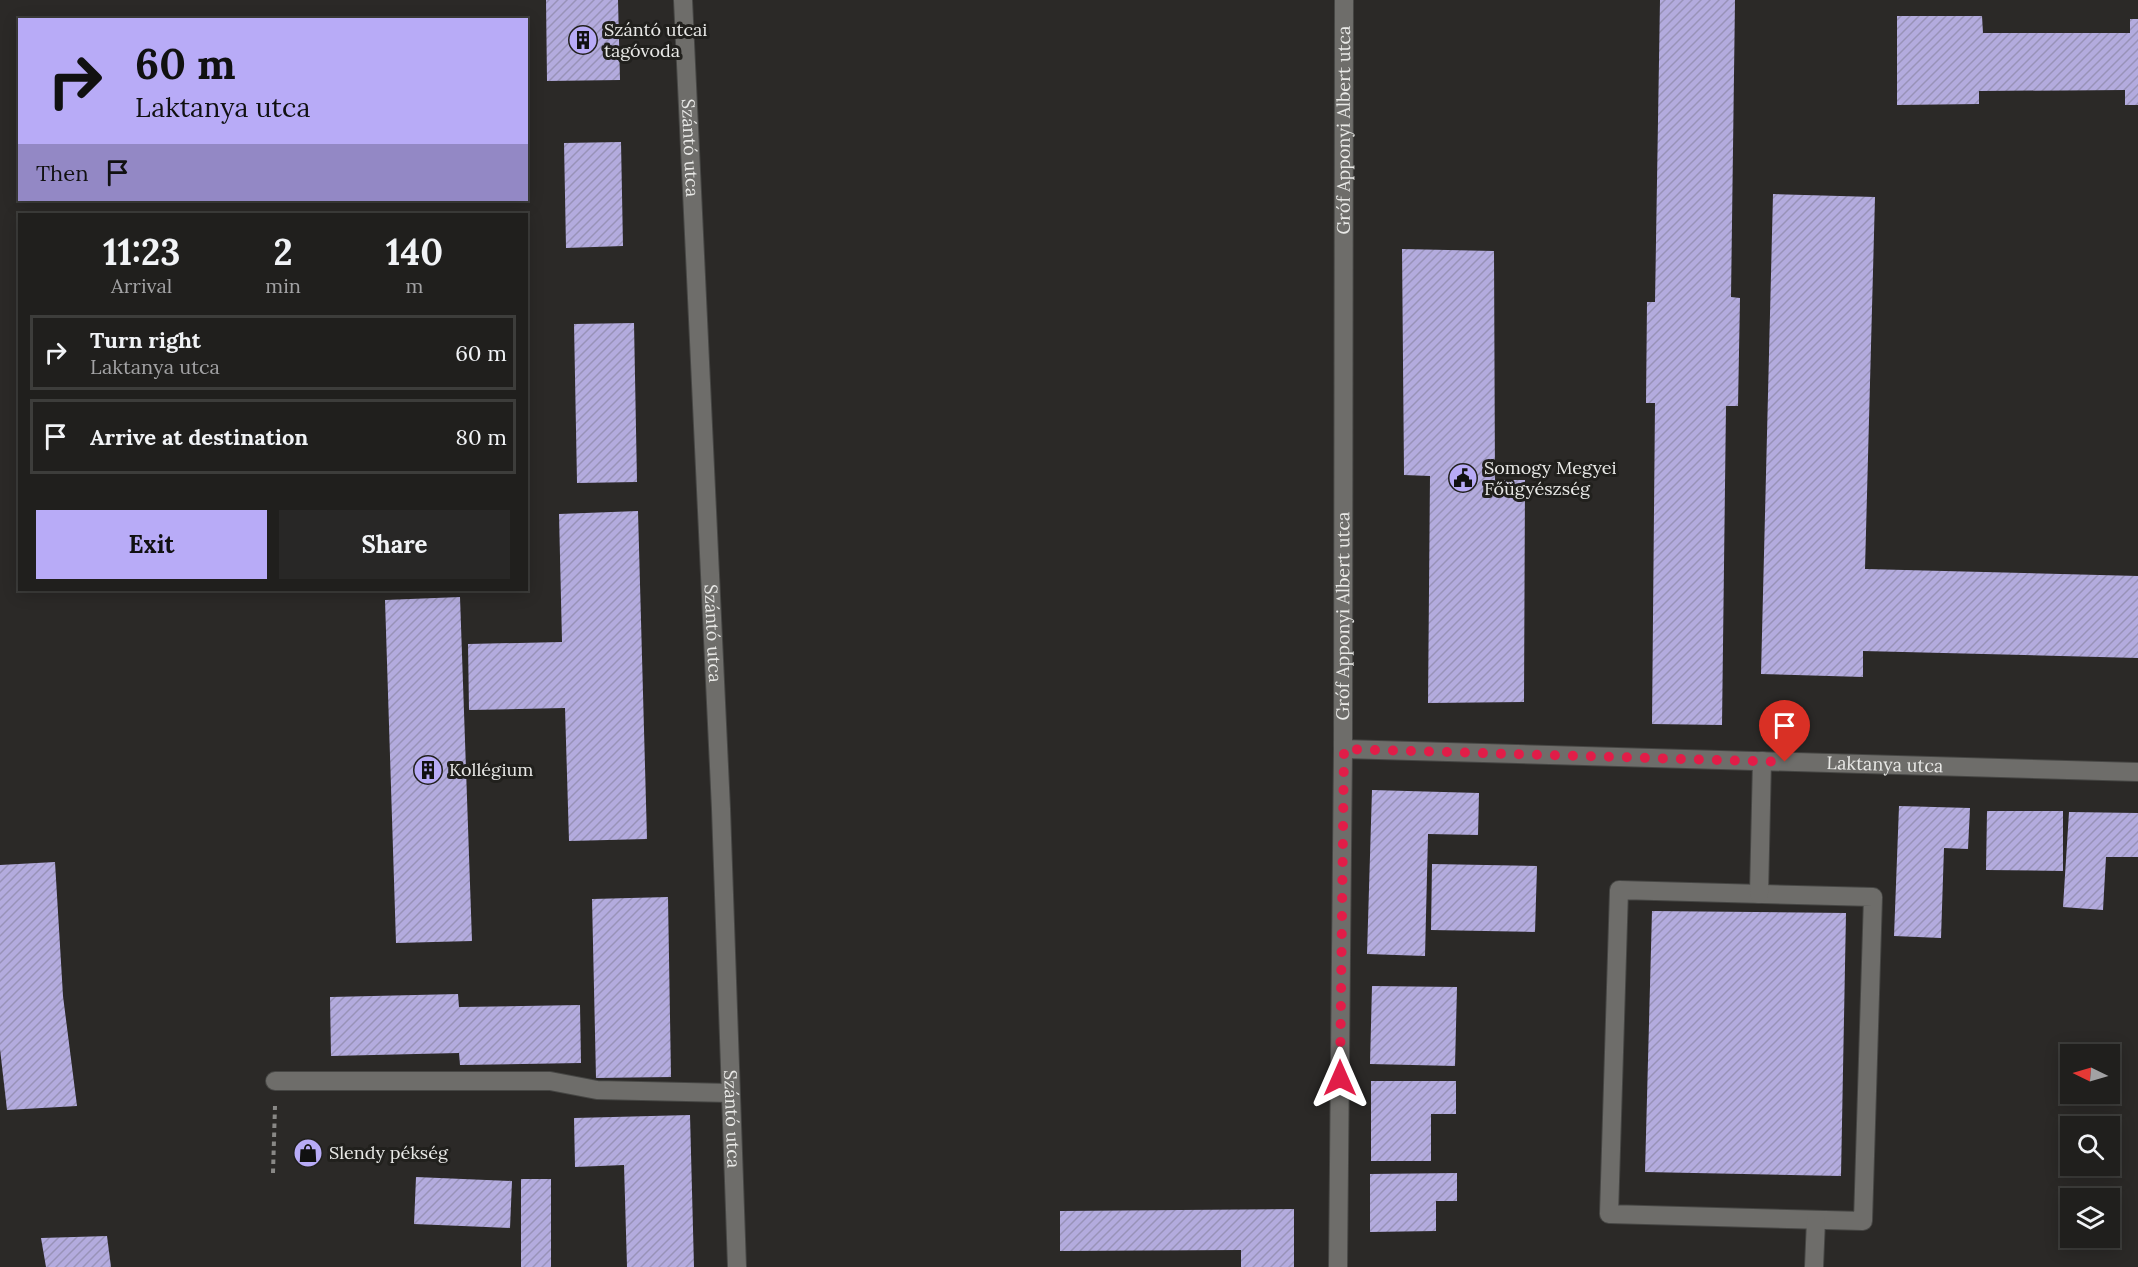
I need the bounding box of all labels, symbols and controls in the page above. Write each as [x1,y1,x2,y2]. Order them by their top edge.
place label: Szántó utcai tagóvoda [604,18,707,62]
building icon: Szántó utcai tagóvoda [567,24,599,56]
street label: Gróf Apponyi Albert utca [1332,26,1355,234]
text: 60 m [135,37,236,91]
icon: right [36,42,114,120]
text: Laktanya utca [135,90,310,124]
street label: Szántó utca [677,98,704,197]
icon: arrive [101,156,134,189]
text: Then [36,159,89,187]
text: 11:23 [103,229,180,275]
text: 2 [274,229,293,275]
text: 140 [386,229,443,275]
text: Arrival [111,273,172,298]
text: min [265,273,301,298]
text: m [406,273,423,298]
text: Turn right [90,326,201,354]
icon: right [39,336,72,369]
text: 60 m [455,339,507,367]
text: Laktanya utca [90,354,220,379]
icon: arrive [39,420,72,453]
text: Arrive at destination [90,423,308,451]
text: 80 m [456,423,507,451]
place label: Somogy Megyei Főügyészség [1484,456,1617,500]
public building icon: Somogy Megyei Főügyészség [1447,462,1479,494]
button: Exit [36,510,267,579]
button: Share [279,510,510,579]
street label: Gróf Apponyi Albert utca [1331,512,1354,720]
street label: Szántó utca [699,584,727,683]
pin [1759,700,1810,762]
icon: arrive [1768,709,1801,742]
street label: Laktanya utca [1826,751,1944,777]
building icon: Kollégium [412,754,444,786]
place label: Kollégium [449,758,533,781]
north arrow [2060,1044,2120,1104]
map controls [2060,1044,2120,1248]
position arrow [1308,1046,1372,1110]
street label: Szántó utca [719,1069,746,1168]
button: search [2060,1116,2120,1176]
shop icon: Slendy pékség [292,1137,324,1169]
place label: Slendy pékség [329,1141,449,1164]
button: layers [2060,1188,2120,1248]

